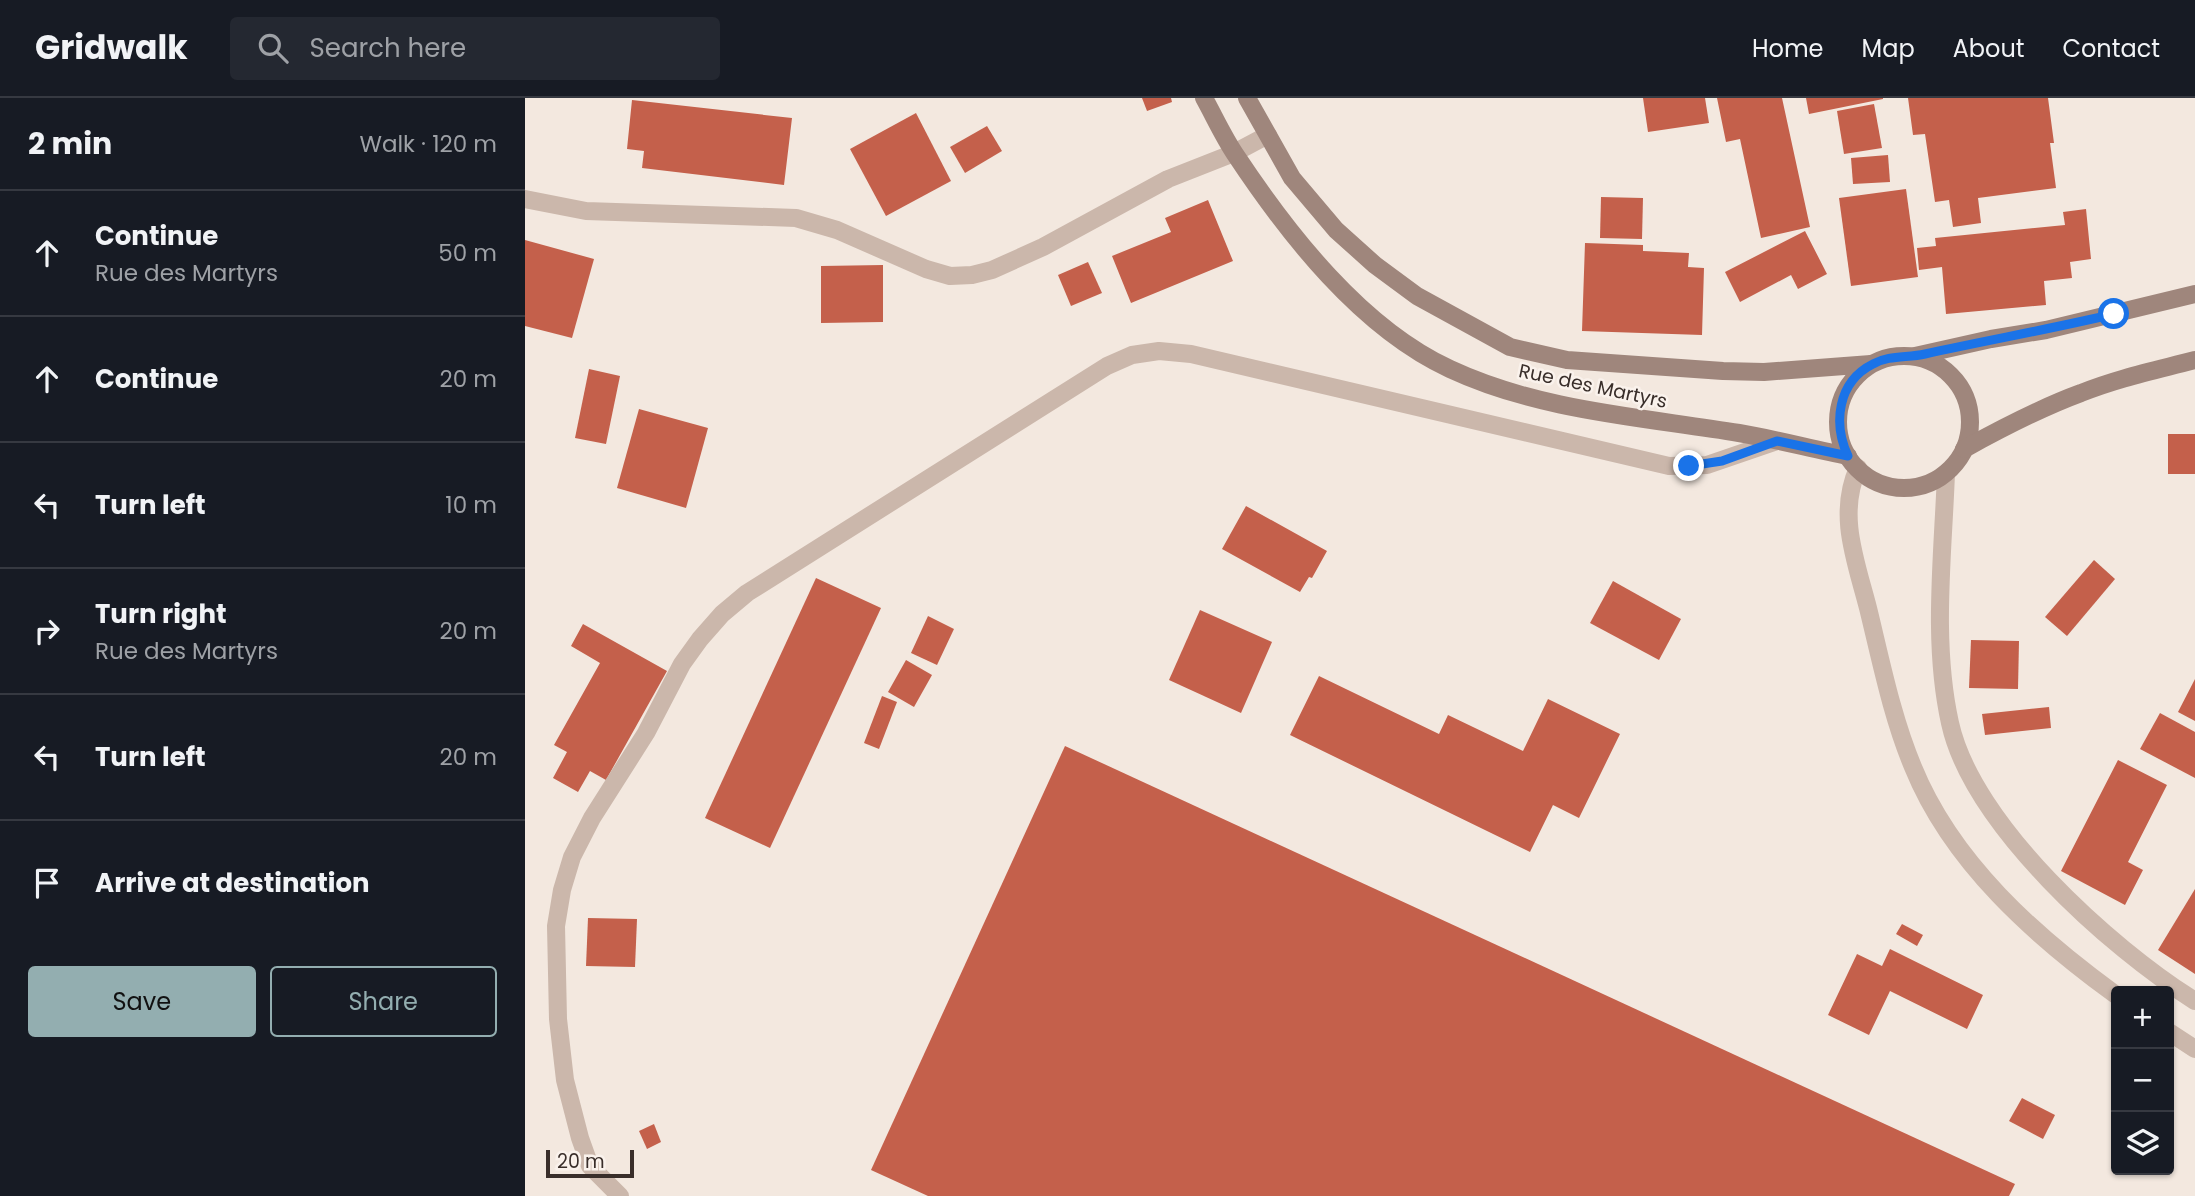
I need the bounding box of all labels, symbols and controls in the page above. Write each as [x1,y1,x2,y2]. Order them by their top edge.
search box [230,17,720,80]
text: Gridwalk [35,24,188,71]
icon: search [254,29,292,67]
text: Search here [310,30,466,66]
text: Home [1752,32,1824,65]
text: Map [1862,32,1915,65]
text: About [1953,32,2024,65]
text: Contact [2062,32,2160,65]
text: 2 min [28,122,112,165]
text: Walk · 120 m [359,128,497,160]
text: Continue [95,218,218,254]
icon: ahead [28,234,66,272]
text: 50 m [438,237,497,269]
text: Rue des Martyrs [95,257,278,289]
route start [2098,298,2129,329]
street label: Rue des Martyrs [1516,357,1670,415]
icon: ahead [28,360,66,398]
text: Continue [95,361,218,397]
text: 20 m [439,363,497,395]
route end [1673,450,1704,481]
icon: left [28,486,66,524]
text: Turn left [95,487,206,523]
text: 10 m [445,489,497,521]
text: Turn right [95,596,227,632]
icon: right [28,612,66,650]
text: 20 m [439,615,497,647]
text: Rue des Martyrs [95,635,278,667]
icon: left [28,738,66,776]
text: Turn left [95,739,206,775]
text: 20 m [439,741,497,773]
icon: arrive [28,864,66,902]
text: Arrive at destination [95,865,370,901]
button: Save [28,966,256,1037]
button: Share [270,966,497,1037]
map controls [2111,986,2174,1175]
button: + [2111,986,2174,1049]
button: − [2111,1049,2174,1112]
button: layers [2111,1112,2174,1175]
scale bar [546,1147,633,1179]
text: 20 m [557,1148,605,1175]

